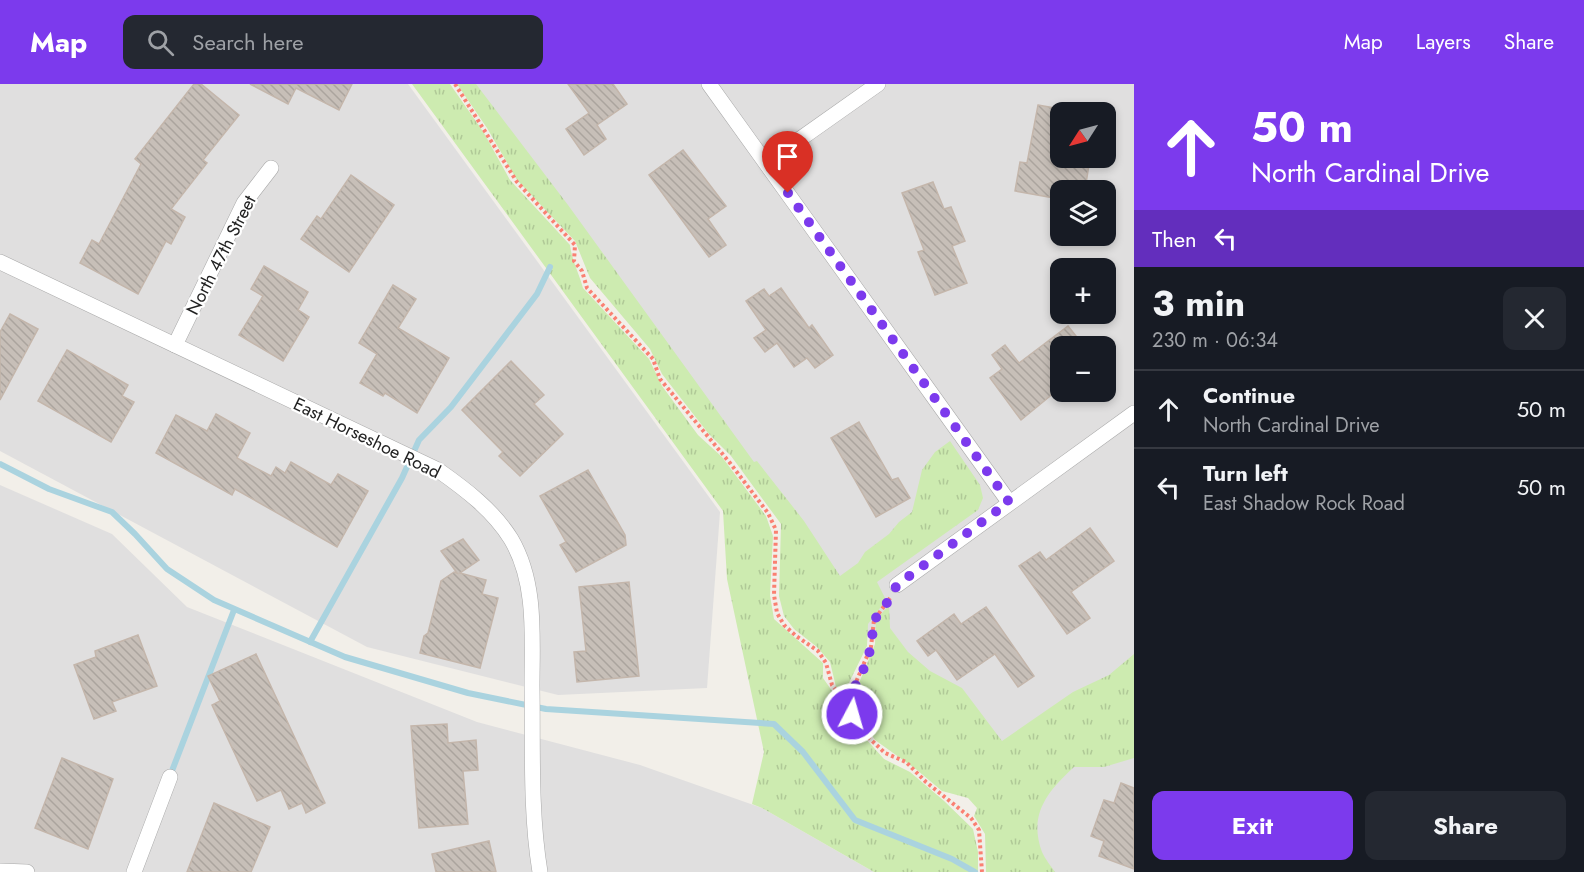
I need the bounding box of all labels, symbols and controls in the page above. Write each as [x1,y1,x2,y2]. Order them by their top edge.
search box [123,15,543,69]
text: Map [30,22,87,63]
icon: search [144,26,177,59]
text: Search here [192,26,304,58]
text: Map [1344,27,1383,57]
text: Layers [1416,27,1471,57]
text: Share [1504,27,1554,57]
text: 50 m [1251,97,1353,158]
north arrow [1050,102,1116,168]
map controls [1050,102,1116,402]
icon: ahead [1152,108,1230,186]
pin [762,131,813,193]
icon: arrive [771,140,804,173]
text: North Cardinal Drive [1251,153,1489,192]
button: layers [1050,180,1116,246]
street label: North 47th Street [180,190,263,319]
icon: left [1209,222,1242,255]
text: Then [1152,223,1197,255]
button: + [1050,258,1116,324]
text: 3 min [1152,277,1245,329]
button: close [1503,287,1566,350]
text: 230 m · 06:34 [1152,326,1278,355]
button: − [1050,336,1116,402]
text: Continue [1203,379,1295,411]
street label: East Horseshoe Road [289,391,445,485]
icon: ahead [1152,393,1185,426]
text: 50 m [1517,393,1566,425]
text: North Cardinal Drive [1203,411,1380,440]
text: Turn left [1203,457,1288,489]
icon: left [1152,471,1185,504]
text: 50 m [1517,471,1566,503]
text: East Shadow Rock Road [1203,489,1405,518]
position arrow [820,682,884,746]
button: Exit [1152,791,1353,860]
button: Share [1365,791,1566,860]

